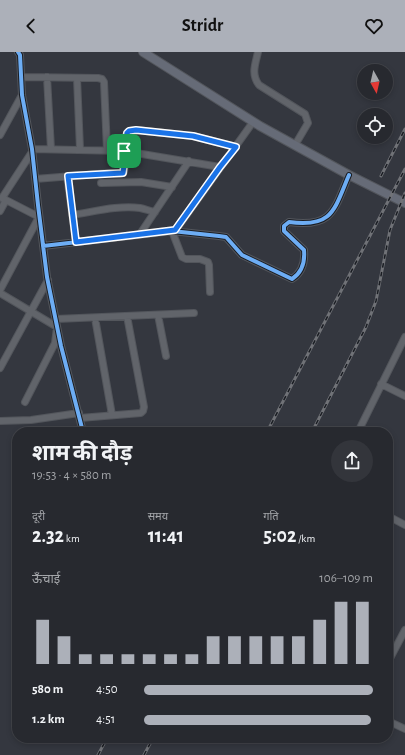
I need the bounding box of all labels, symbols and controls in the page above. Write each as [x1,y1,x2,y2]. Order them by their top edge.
icon: back [20,15,42,37]
icon: heart [363,15,385,37]
text: Stridr [182,17,223,35]
north arrow [357,64,393,100]
map controls [357,64,393,144]
button: locate [357,108,393,144]
pin [107,134,141,168]
icon: arrive [113,140,135,162]
button: share [331,440,373,482]
text: शाम की दौड़ [32,442,132,464]
text: 19:53 · 4 × 580 m [32,469,111,482]
text: दूरी [32,511,45,522]
text: समय [148,511,168,522]
text: गति [263,511,279,522]
text: 2.32 [32,526,64,546]
text: 11:41 [148,526,184,546]
text: 5:02 [263,526,296,546]
text: km [64,533,80,544]
text: /km [296,533,315,544]
text: 106–109 m [319,572,373,585]
text: ऊँचाई [32,573,60,586]
text: 580 m [32,683,63,696]
text: 4:50 [96,683,118,696]
text: 1.2 km [32,713,65,726]
text: 4:51 [96,713,115,726]

